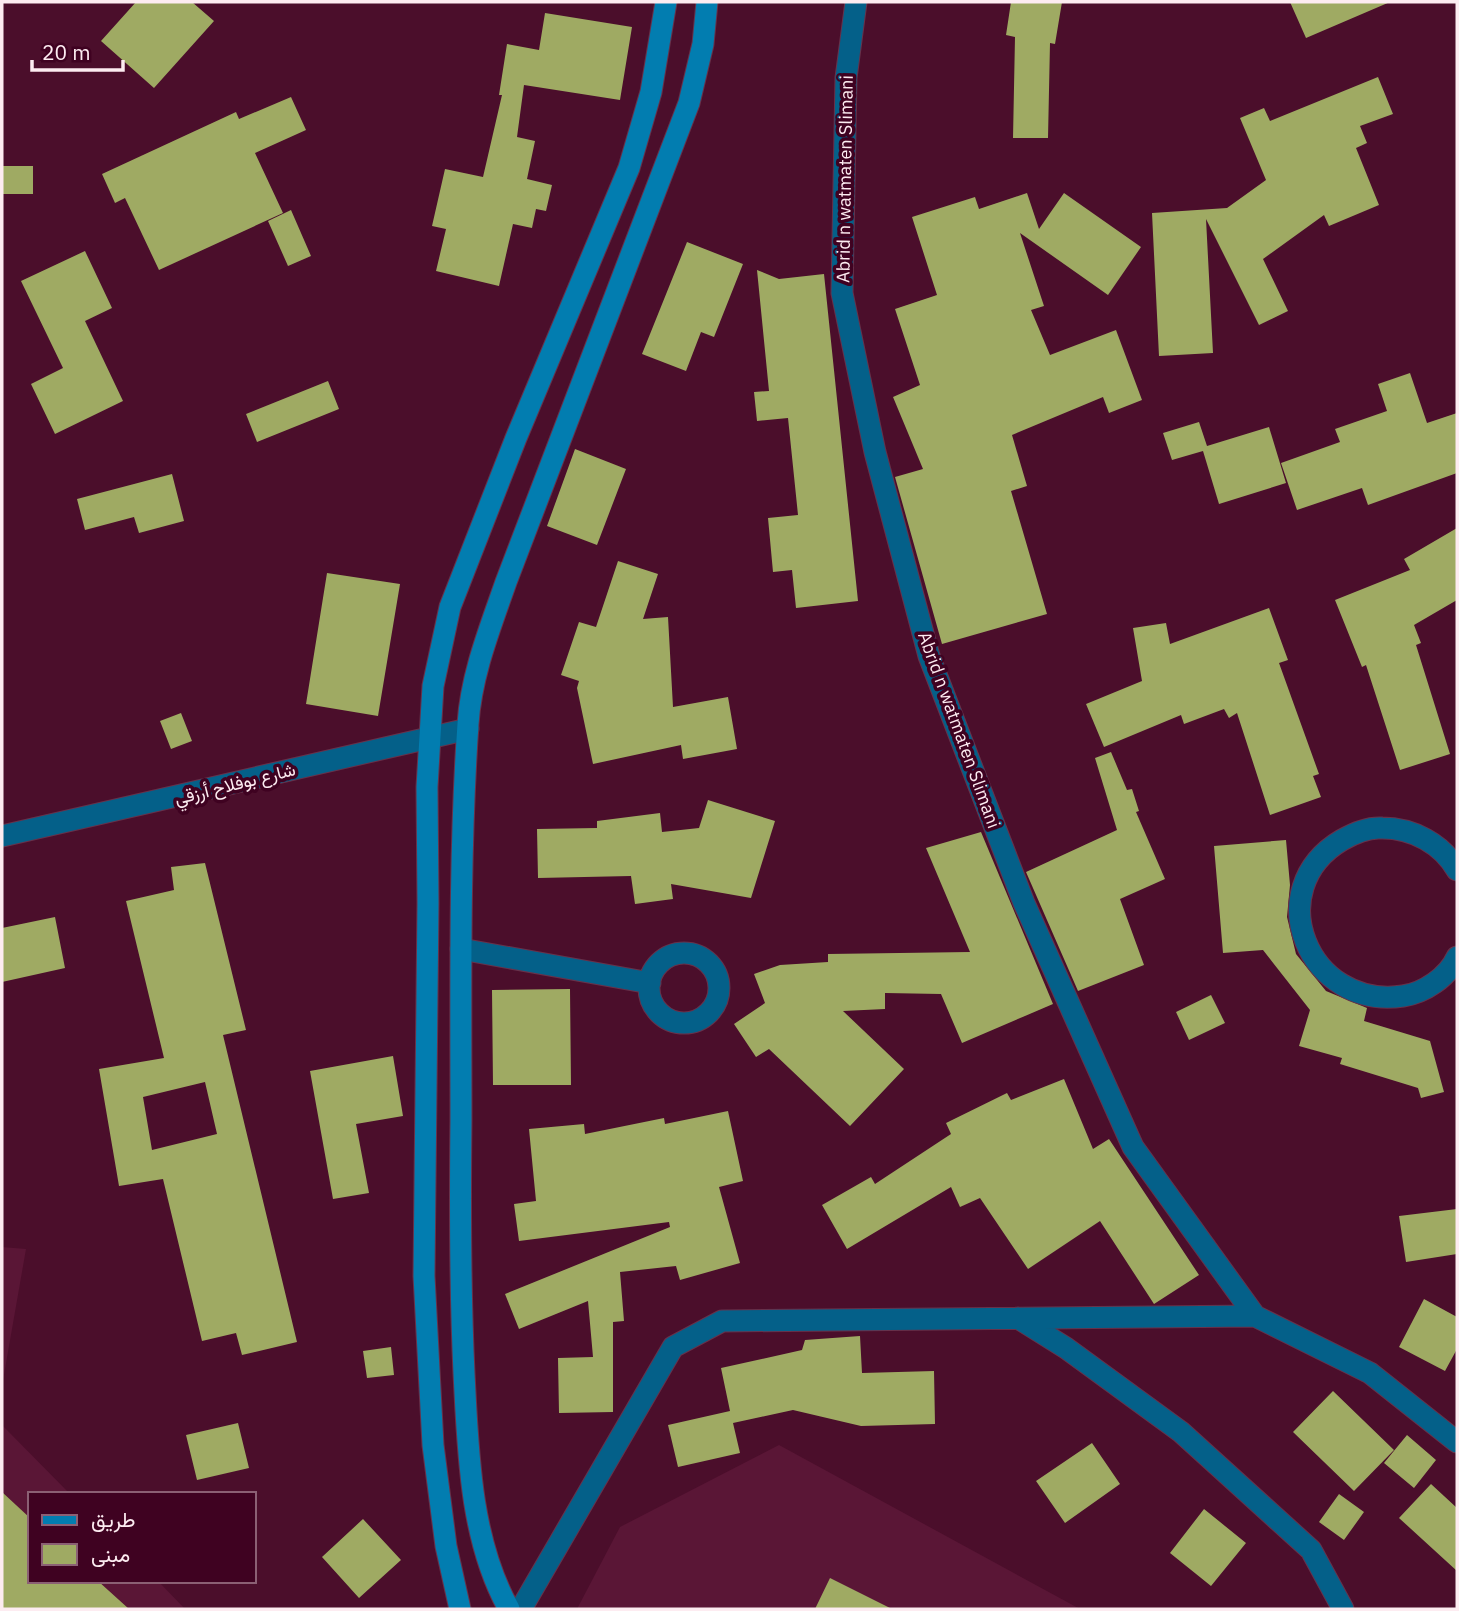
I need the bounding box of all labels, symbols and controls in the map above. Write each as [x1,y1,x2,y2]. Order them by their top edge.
scale bar [32,28,122,72]
text: 20 m [42,38,91,66]
street label: Abrid n watmaten Slimani [831,75,858,283]
street label: Abrid n watmaten Slimani [913,628,1006,831]
street label: شارع بوفلاح أرزقي [172,757,299,814]
legend [28,1492,256,1583]
text: طريق [91,1505,136,1533]
text: مبنى [91,1540,130,1568]

